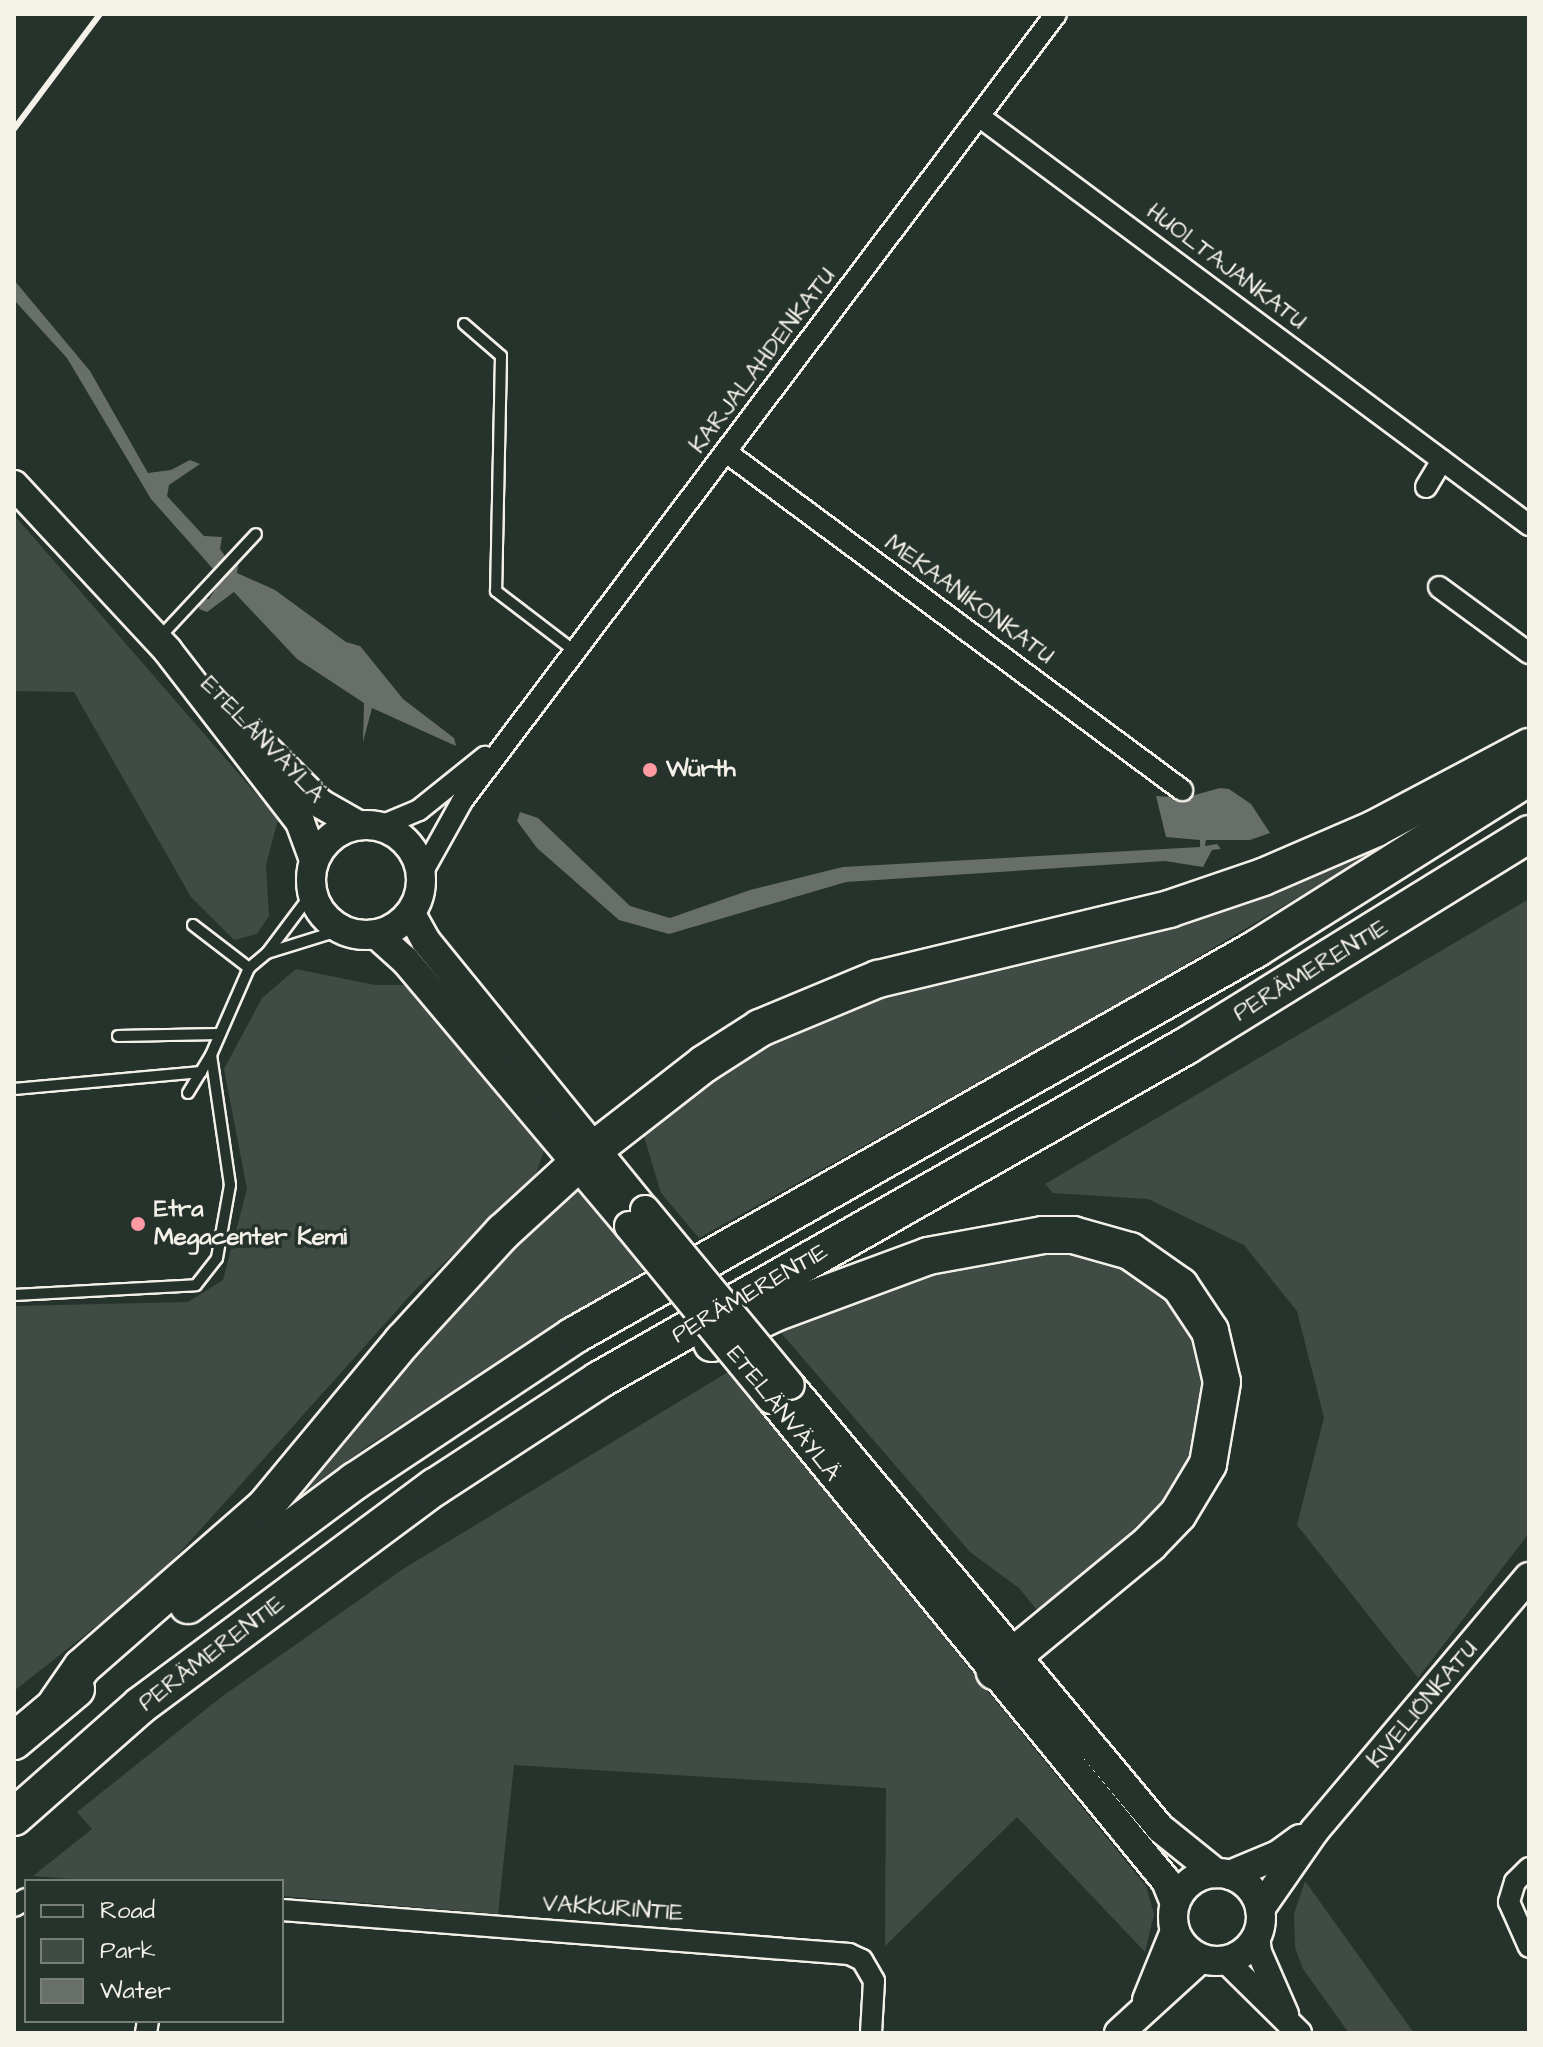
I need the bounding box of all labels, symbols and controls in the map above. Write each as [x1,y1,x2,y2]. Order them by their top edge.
street label: HUOLTAJANKATU [1140,198,1312,336]
street label: KARJALAHDENKATU [684,263,842,459]
street label: MEKAANIKONKATU [879,529,1059,671]
street label: ETELÄNVÄYLÄ [194,670,330,810]
place label: Würth [666,756,736,784]
marker: Würth [641,761,659,779]
street label: PERÄMERENTIE [1228,914,1394,1028]
place label: Etra Megacenter Kemi [154,1196,347,1252]
marker: Etra Megacenter Kemi [129,1215,147,1233]
street label: PERÄMERENTIE [667,1238,833,1350]
street label: ETELÄNVÄYLÄ [720,1341,846,1487]
street label: PERÄMERENTIE [133,1590,291,1718]
street label: KIVELIÖNKATU [1361,1636,1485,1774]
legend [24,1879,284,2023]
street label: VAKKURINTIE [541,1890,685,1928]
text: Road [100,1894,155,1928]
text: Park [100,1934,156,1968]
text: Water [100,1974,171,2008]

